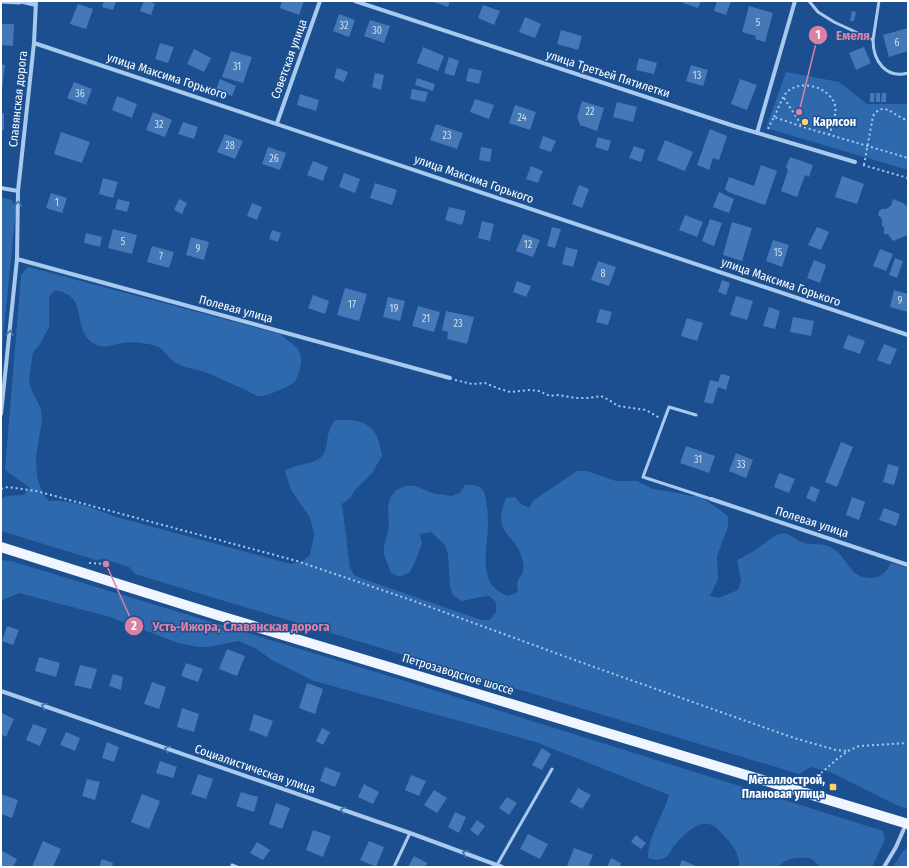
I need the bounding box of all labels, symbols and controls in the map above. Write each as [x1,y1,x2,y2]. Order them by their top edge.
street label: Советская улица [268,17,310,101]
house number: 5 [756,17,761,29]
house number: 32 [340,20,349,32]
callout: Емеля [808,22,878,47]
house number: 30 [372,25,382,37]
text: 1 [815,28,821,42]
text: Емеля [836,28,870,43]
house number: 6 [895,37,900,49]
street label: улица Третьей Пятилетки [544,47,672,101]
street label: Славянская дорога [6,50,30,148]
street label: улица Максима Горького [105,50,229,102]
house number: 31 [233,61,241,73]
house number: 13 [693,70,702,82]
house number: 36 [75,88,85,100]
house number: 22 [586,106,595,118]
house number: 24 [517,112,527,124]
place label: Карлсон [813,115,856,129]
marker: Карлсон [800,117,810,127]
house number: 32 [155,119,164,131]
house number: 23 [443,130,452,142]
house number: 28 [225,140,235,152]
street label: улица Максима Горького [412,152,536,206]
house number: 26 [269,153,279,165]
house number: 1 [55,197,59,209]
one-way arrow [14,201,22,207]
house number: 5 [121,236,126,248]
house number: 12 [524,239,533,251]
house number: 9 [196,243,201,255]
house number: 15 [774,247,783,259]
house number: 7 [159,251,163,263]
street label: улица Максима Горького [719,255,843,309]
house number: 8 [601,268,606,280]
street label: Полевая улица [197,292,275,326]
house number: 9 [898,295,903,307]
house number: 17 [348,299,356,311]
house number: 19 [390,303,399,315]
house number: 21 [422,313,430,325]
house number: 23 [454,318,463,330]
one-way arrow [5,330,14,336]
house number: 31 [694,454,702,466]
house number: 33 [736,459,746,471]
street label: Полевая улица [774,504,850,540]
callout: Усть-Ижора, Славянская дорога [124,614,337,639]
text: 2 [130,619,137,633]
text: Усть-Ижора, Славянская дорога [151,619,330,634]
street label: Петрозаводское шоссе [401,650,515,698]
one-way arrow [41,702,48,711]
street label: Социалистическая улица [193,742,317,796]
one-way arrow [164,745,171,753]
place label: Металлострой, Плановая улица [742,773,825,801]
marker: Металлострой, Плановая улица [828,782,838,792]
one-way arrow [339,806,346,814]
one-way arrow [462,850,469,858]

